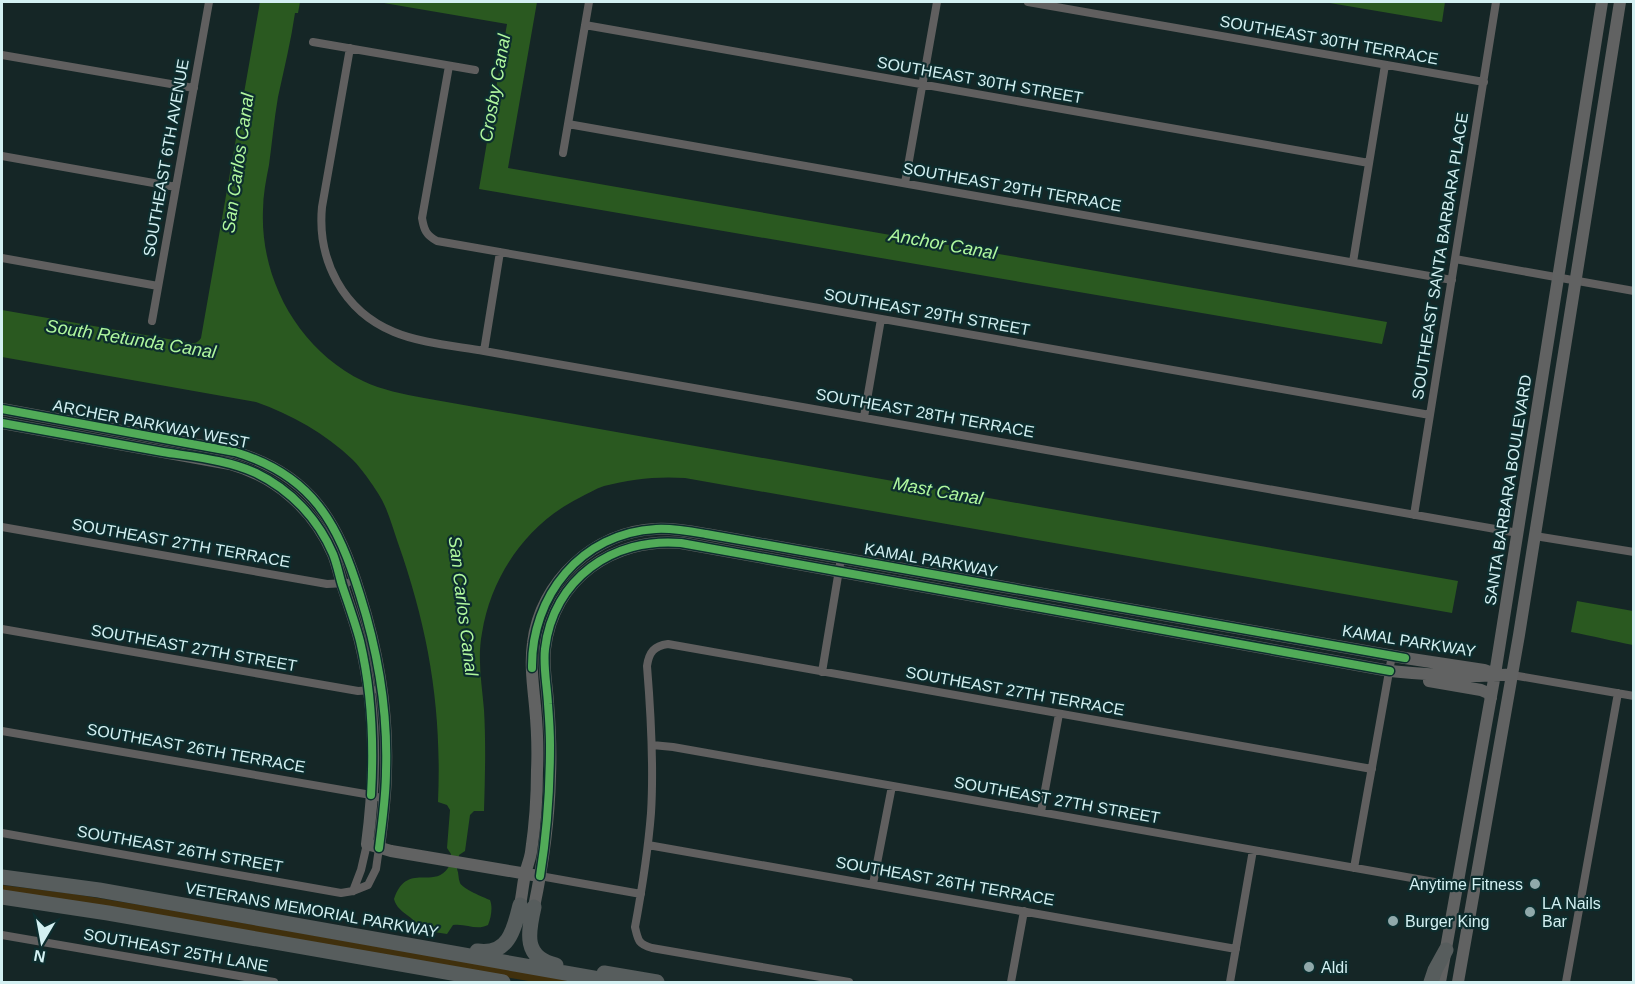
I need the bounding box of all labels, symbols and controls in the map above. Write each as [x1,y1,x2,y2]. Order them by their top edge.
street label: SOUTHEAST 30TH TERRACE [1218,12,1440,68]
water label: Crosby Canal [476,32,514,143]
street label: SOUTHEAST 30TH STREET [876,54,1084,107]
street label: SOUTHEAST 6TH AVENUE [140,58,192,258]
water label: San Carlos Canal [218,91,258,234]
street label: SOUTHEAST SANTA BARBARA PLACE [1409,111,1471,401]
street label: SOUTHEAST 29TH TERRACE [901,159,1123,215]
water label: Anchor Canal [887,225,999,263]
street label: SOUTHEAST 29TH STREET [823,286,1031,339]
water label: South Retunda Canal [44,316,219,362]
street label: SANTA BARBARA BOULEVARD [1481,373,1535,607]
street label: SOUTHEAST 28TH TERRACE [814,385,1036,441]
street label: ARCHER PARKWAY WEST [51,397,251,451]
water label: Mast Canal [891,473,986,509]
street label: SOUTHEAST 27TH TERRACE [70,515,292,571]
water label: San Carlos Canal [444,535,482,678]
street label: KAMAL PARKWAY [863,540,999,580]
street label: SOUTHEAST 27TH STREET [90,622,298,675]
street label: KAMAL PARKWAY [1341,622,1477,660]
street label: SOUTHEAST 27TH TERRACE [904,663,1126,719]
street label: SOUTHEAST 26TH TERRACE [85,720,307,776]
street label: SOUTHEAST 27TH STREET [953,774,1161,827]
street label: SOUTHEAST 26TH STREET [76,823,284,876]
street label: SOUTHEAST 26TH TERRACE [834,853,1056,909]
place label: Anytime Fitness [1409,876,1523,893]
marker: Anytime Fitness [1528,877,1542,891]
street label: VETERANS MEMORIAL PARKWAY [184,879,440,941]
place label: LA Nails Bar [1542,895,1601,930]
marker: LA Nails Bar [1523,905,1537,919]
north arrow [12,912,72,972]
place label: Burger King [1405,913,1490,930]
marker: Burger King [1386,914,1400,928]
street label: SOUTHEAST 25TH LANE [82,925,270,975]
text: N [32,947,47,966]
place label: Aldi [1321,959,1348,976]
marker: Aldi [1302,960,1316,974]

